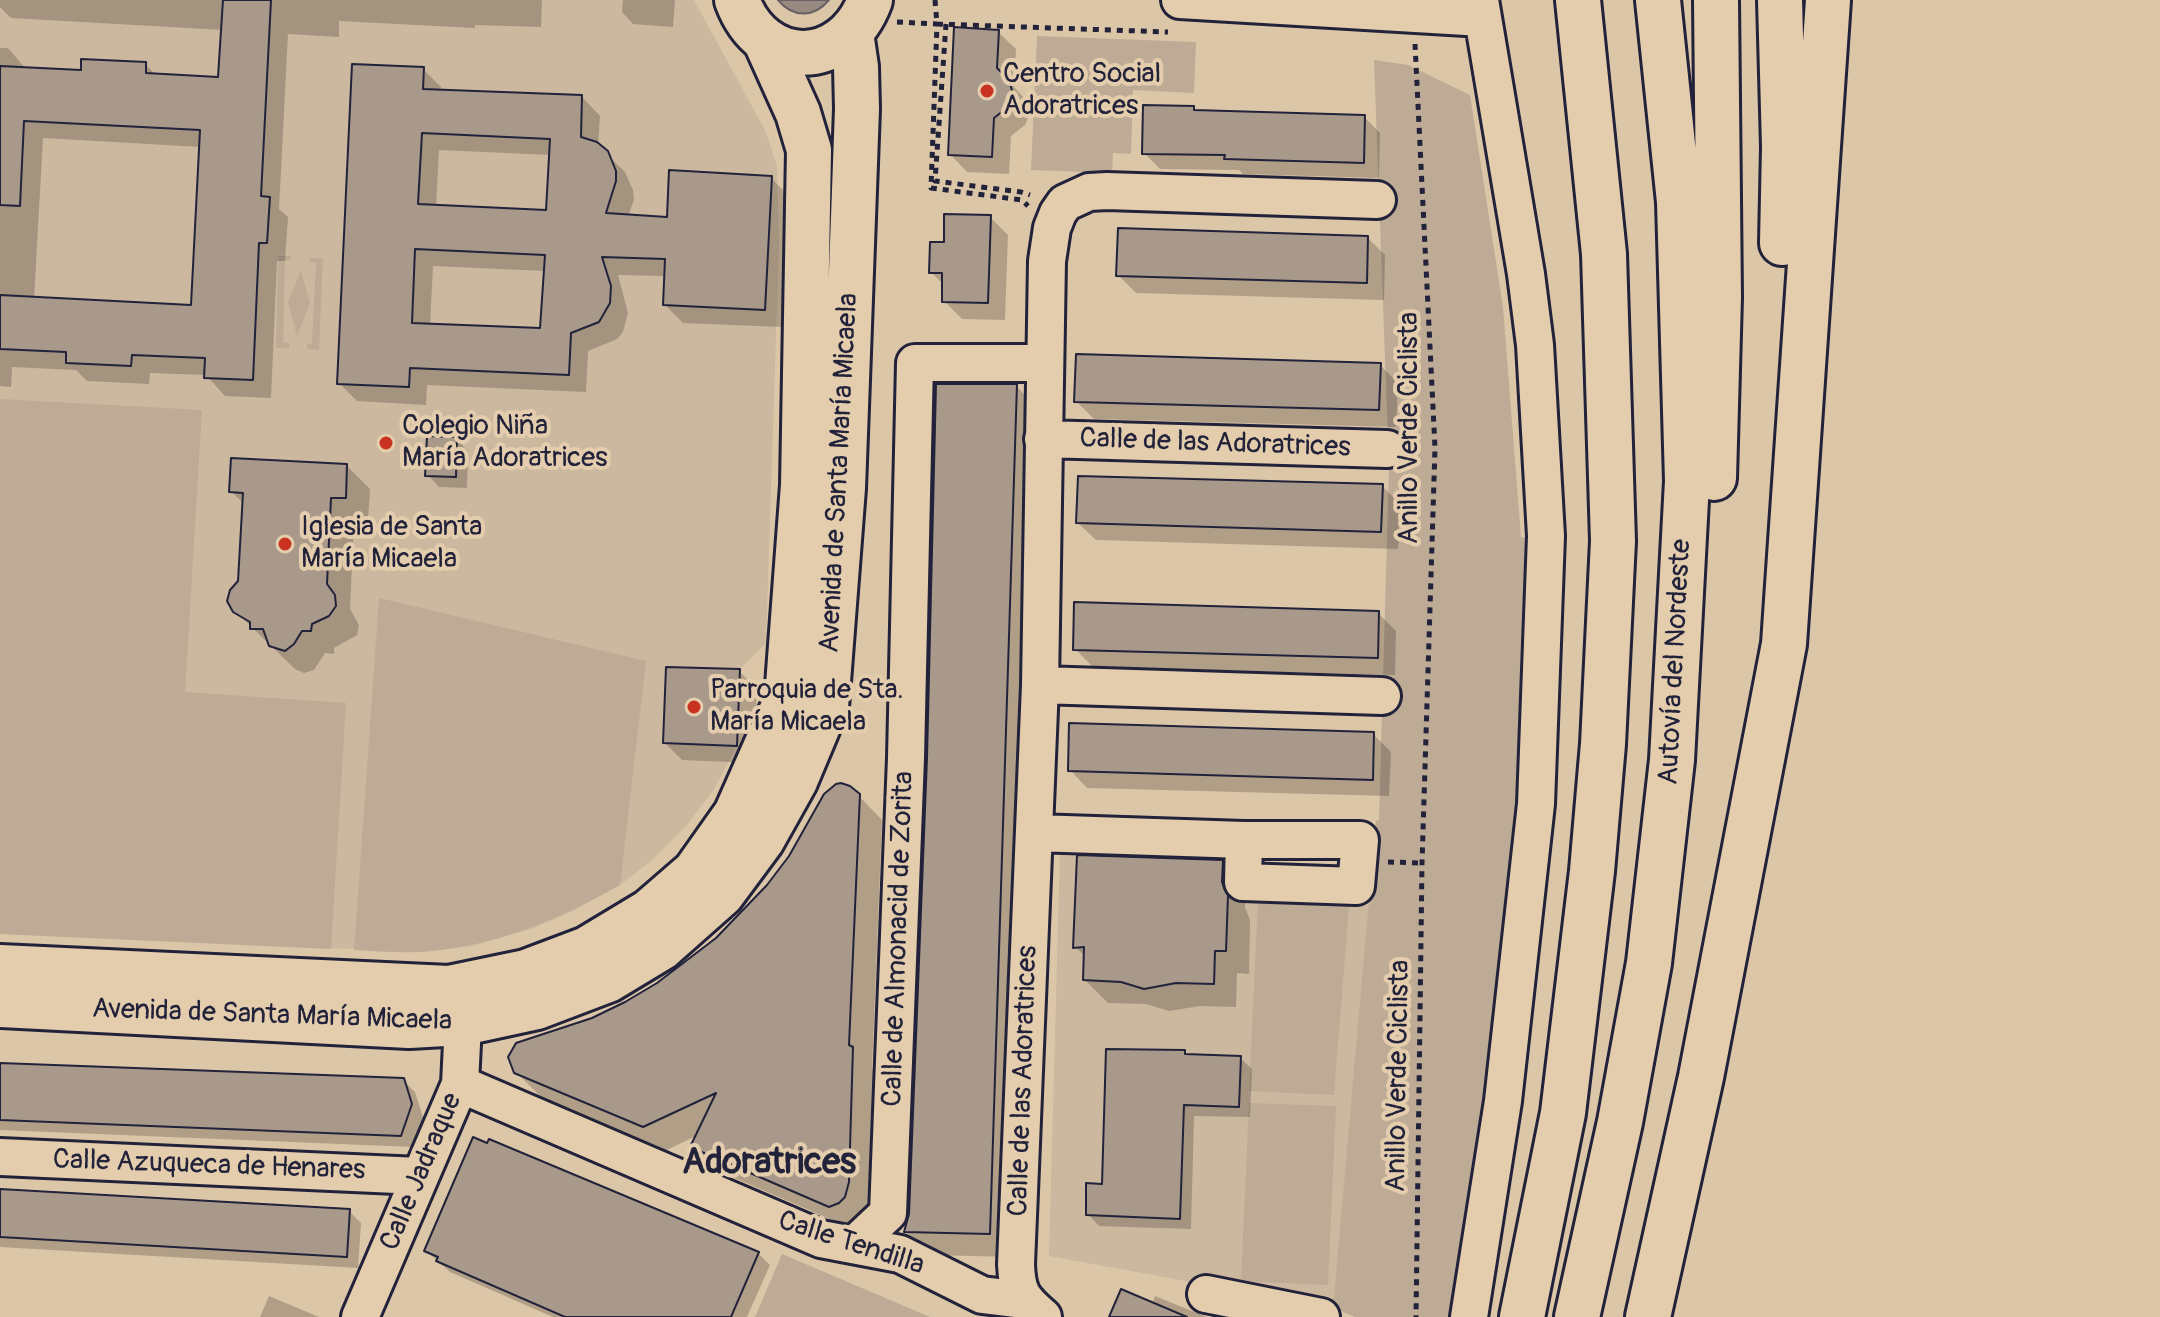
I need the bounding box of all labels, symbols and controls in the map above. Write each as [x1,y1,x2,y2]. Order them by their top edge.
place label: Centro Social Adoratrices [1003,58,1161,124]
marker: Centro Social Adoratrices [978,82,996,100]
street label: Avenida de Santa María Micaela [814,292,866,654]
street label: Anillo Verde Ciclista [1393,312,1427,544]
place label: Colegio Niña María Adoratrices [402,410,607,476]
street label: Calle de las Adoratrices [1079,422,1351,466]
marker: Colegio Niña María Adoratrices [377,434,395,452]
place label: Iglesia de Santa María Micaela [301,511,482,577]
marker: Iglesia de Santa María Micaela [276,535,294,553]
street label: Autovía del Nordeste [1653,538,1699,786]
place label: Parroquia de Sta. María Micaela [710,674,904,740]
marker: Parroquia de Sta. María Micaela [685,698,703,716]
street label: Calle de Almonacid de Zorita [876,771,922,1107]
street label: Calle de las Adoratrices [1002,945,1046,1217]
street label: Anillo Verde Ciclista [1380,960,1418,1192]
street label: Avenida de Santa María Micaela [91,993,453,1039]
street label: Calle Jadraque [374,1088,470,1256]
district label: Adoratrices [682,1142,856,1186]
street label: Calle Azuqueca de Henares [52,1144,366,1188]
street label: Calle Tendilla [774,1205,928,1283]

